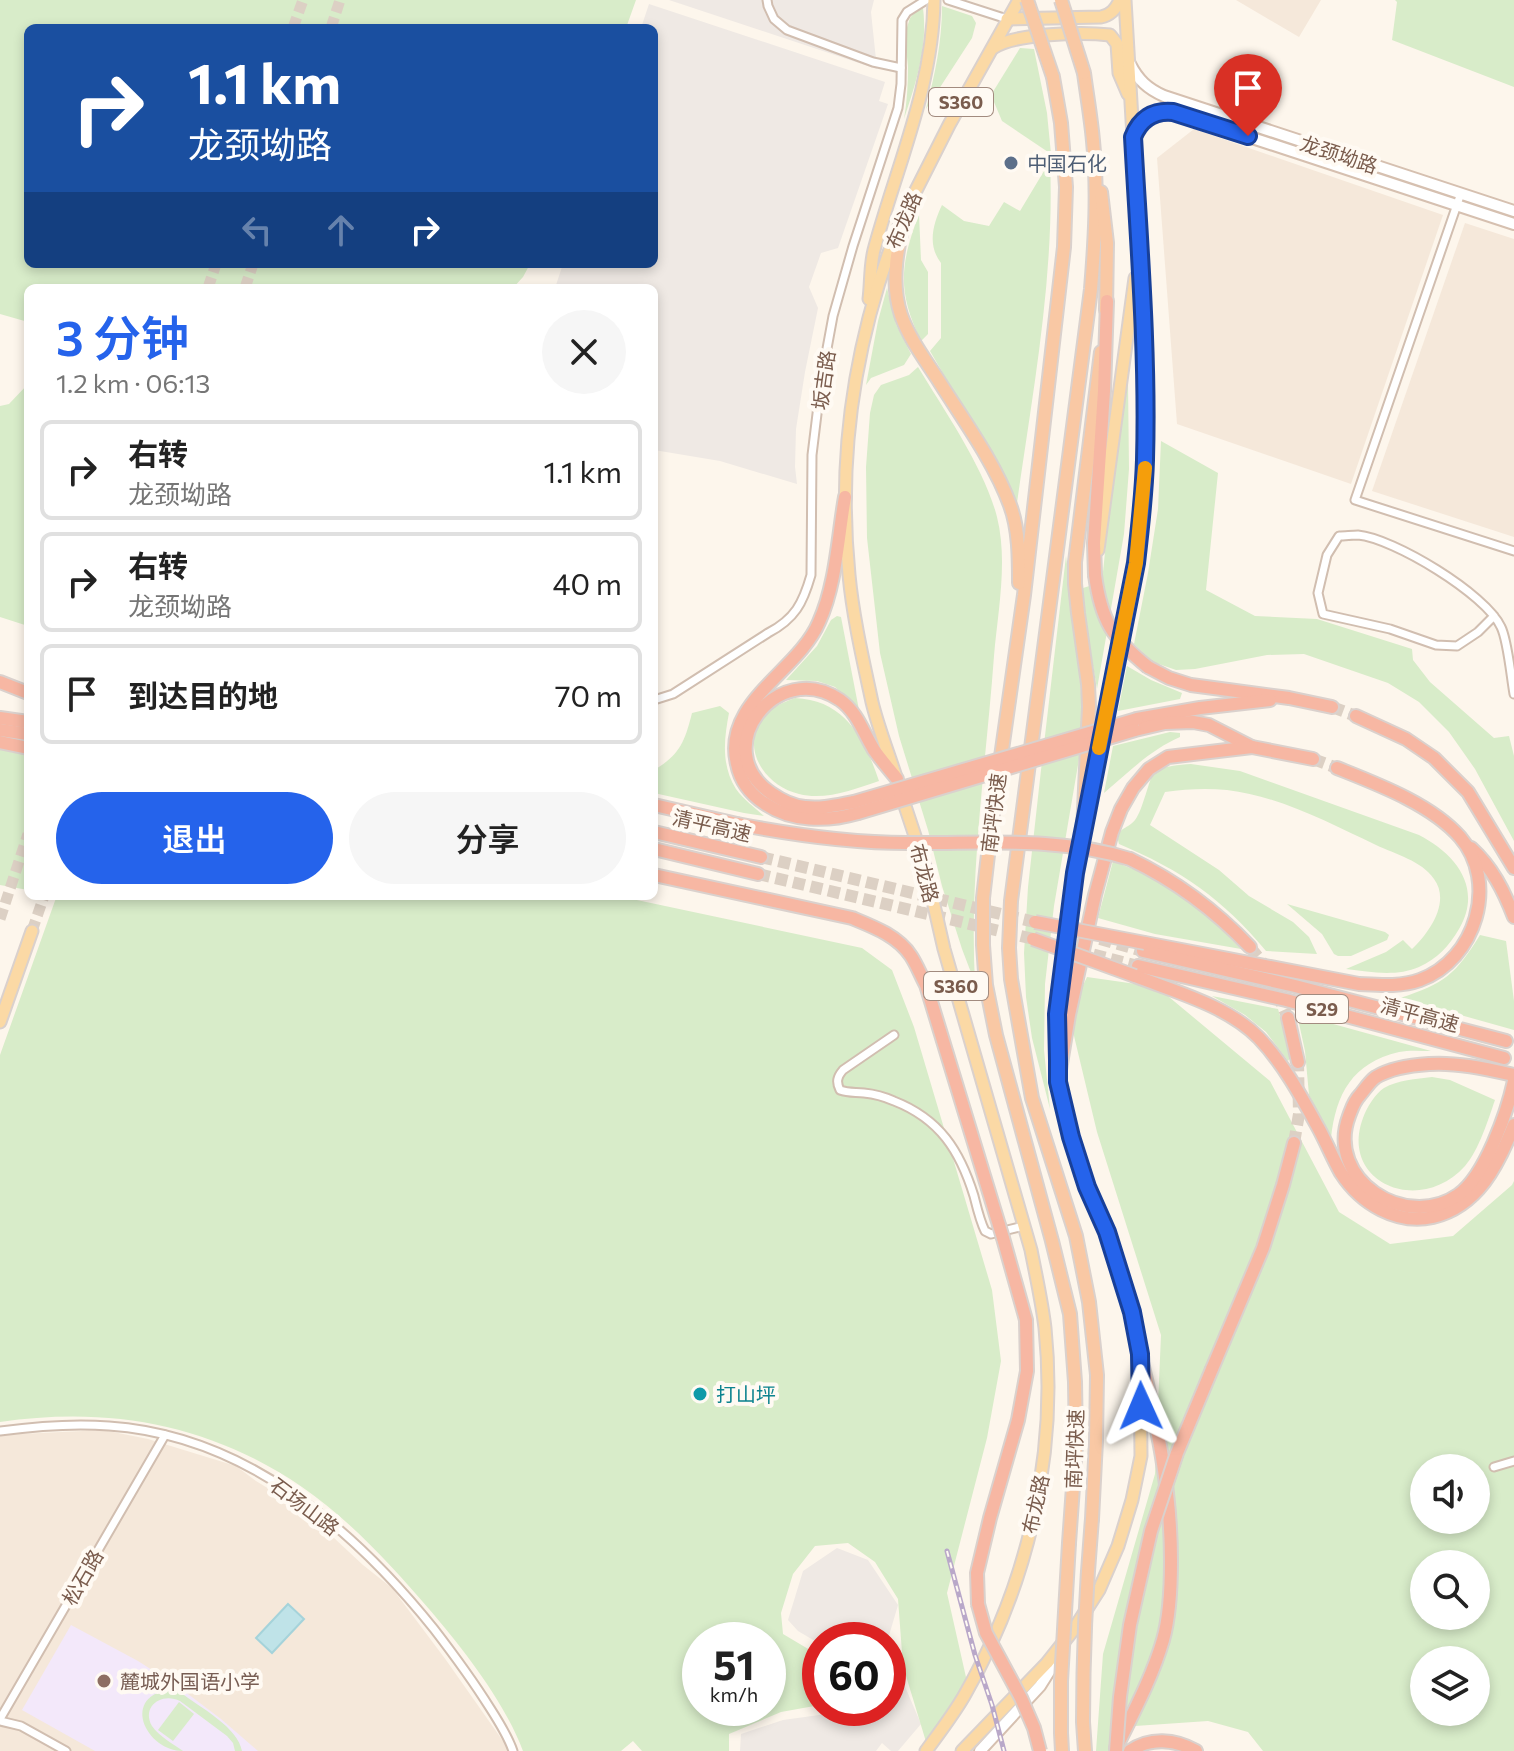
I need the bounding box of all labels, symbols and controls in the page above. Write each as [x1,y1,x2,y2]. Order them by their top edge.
text: 1.1 km [188,47,341,116]
pin [1214,54,1282,136]
icon: right [56,56,160,160]
icon: arrive [1226,66,1270,110]
road number: S360 [929,88,993,116]
text: 龙颈坳路 [188,121,332,165]
street label: 龙颈坳路 [1297,130,1381,178]
place label: 中国石化 [1027,151,1107,175]
marker: 中国石化 [1002,154,1020,172]
street label: 布龙路 [880,188,926,252]
icon: left [235,208,279,252]
icon: ahead [319,208,363,252]
icon: right [403,208,447,252]
text: 3 分钟 [56,307,189,366]
button: close [542,310,626,394]
street label: 坂吉路 [807,349,839,411]
text: 1.2 km · 06:13 [56,367,210,398]
text: 右转 [128,434,188,471]
icon: right [60,448,104,492]
text: 1.1 km [543,452,622,489]
text: 龙颈坳路 [128,478,232,509]
text: 右转 [128,546,188,583]
icon: right [60,560,104,604]
text: 40 m [553,564,622,601]
text: 龙颈坳路 [128,590,232,621]
icon: arrive [60,672,104,716]
text: 到达目的地 [128,676,278,713]
text: 70 m [555,676,622,713]
street label: 南坪快速 [976,772,1010,854]
button: 退出 [56,792,333,884]
button: 分享 [349,792,626,884]
street label: 清平高速 [670,804,754,846]
street label: 布龙路 [906,841,944,905]
road number: S360 [924,972,988,1000]
street label: 清平高速 [1378,992,1462,1036]
road number: S29 [1296,995,1348,1023]
position arrow [1099,1364,1183,1448]
place label: 打山坪 [716,1382,776,1406]
marker: 打山坪 [691,1385,709,1403]
street label: 南坪快速 [1061,1409,1087,1489]
map controls [1410,1454,1490,1726]
button: sound [1410,1454,1490,1534]
street label: 石场山路 [266,1472,344,1540]
street label: 布龙路 [1017,1472,1053,1536]
street label: 松石路 [57,1545,107,1609]
button: search [1410,1550,1490,1630]
speed limit sign: 60 [802,1622,906,1726]
text: 51 [713,1639,755,1688]
button: layers [1410,1646,1490,1726]
place label: 麓城外国语小学 [120,1669,260,1693]
marker: 麓城外国语小学 [95,1672,113,1690]
text: km/h [710,1682,758,1706]

